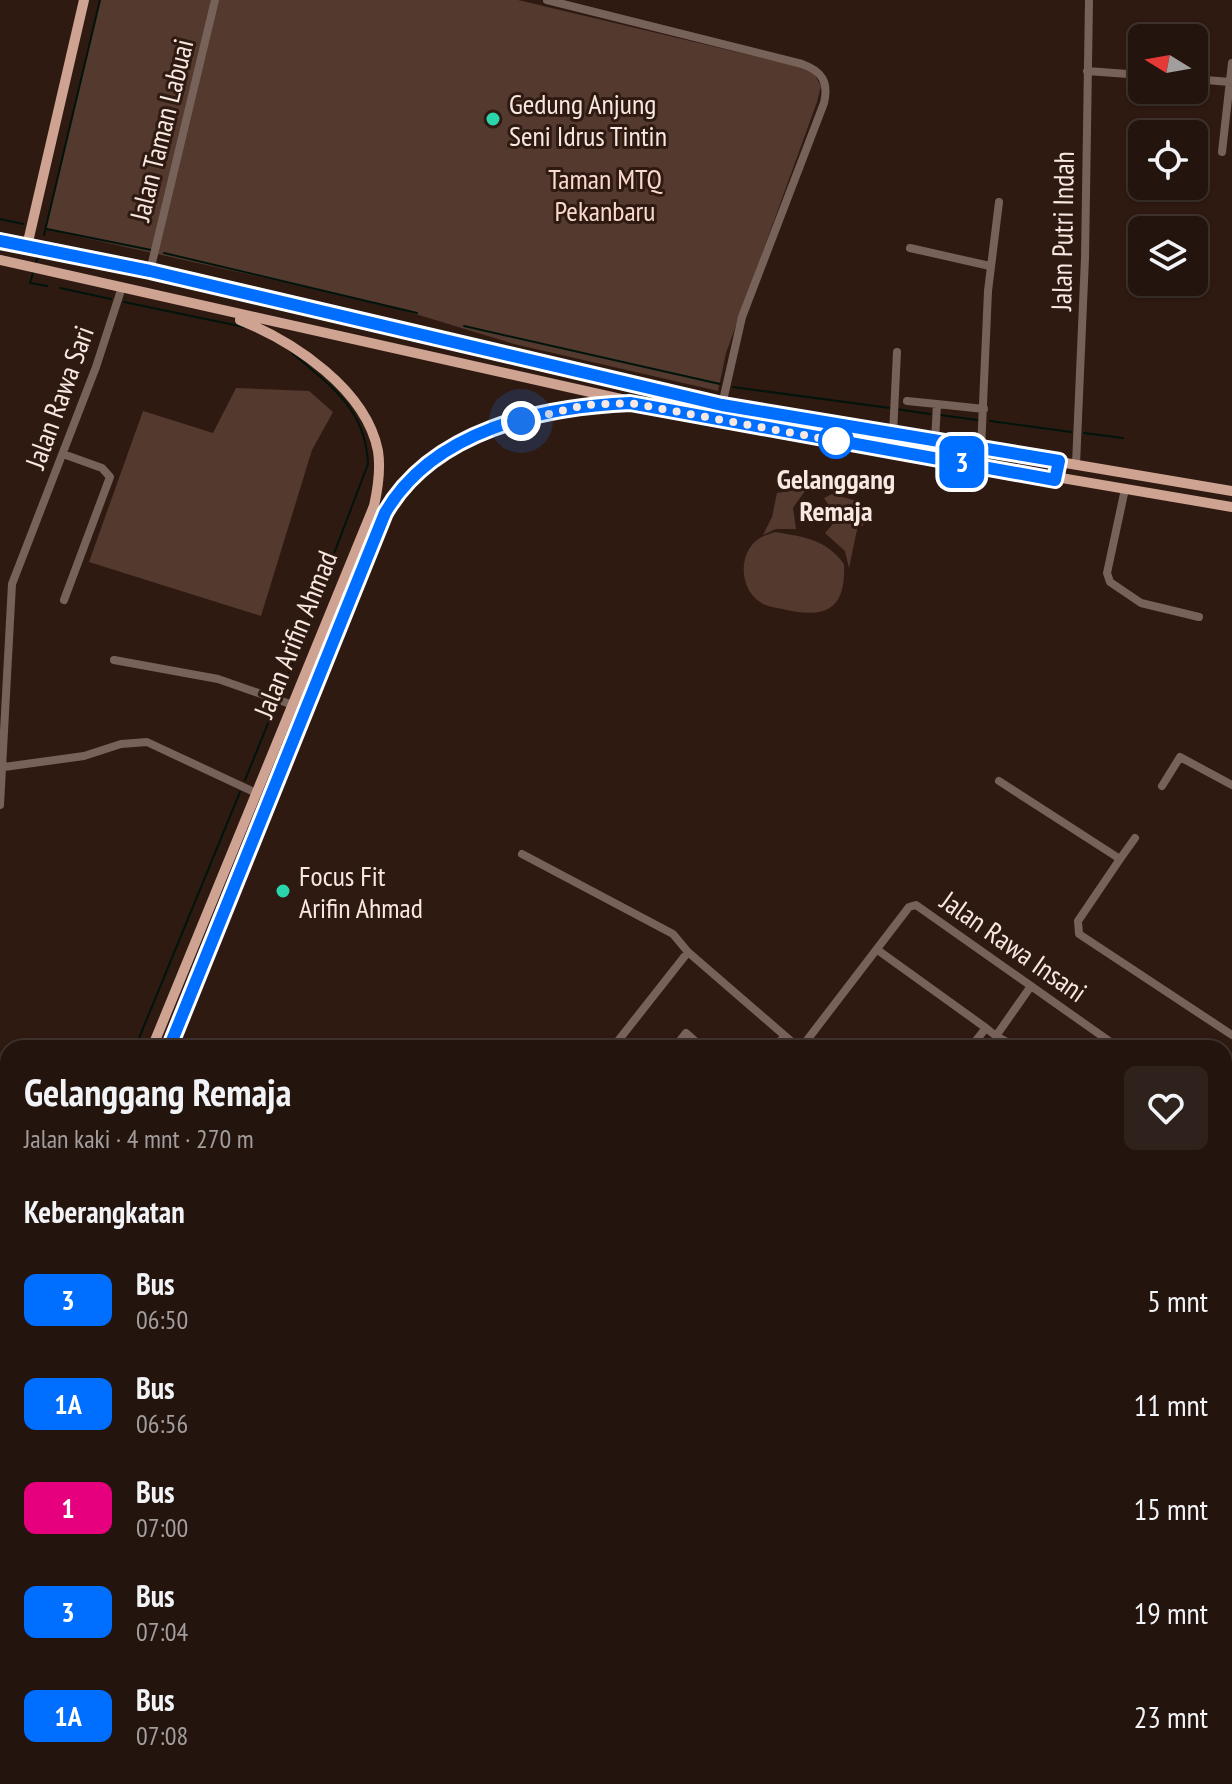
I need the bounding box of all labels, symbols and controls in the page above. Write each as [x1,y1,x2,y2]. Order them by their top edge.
north arrow [1128,24,1208,104]
map controls [1128,24,1208,296]
street label: Jalan Taman Labuai [120,35,201,226]
place label: Gedung Anjung Seni Idrus Tintin [509,85,667,154]
marker: Gedung Anjung Seni Idrus Tintin [484,110,502,128]
button: locate [1128,120,1208,200]
street label: Jalan Putri Indah [1042,151,1082,312]
park label: Taman MTQ Pekanbaru [548,160,662,229]
button: layers [1128,216,1208,296]
street label: Jalan Rawa Sari [16,321,102,474]
your location [501,401,541,441]
marker: Gelanggang Remaja [819,424,853,458]
line badge: 3 [936,436,988,488]
text: 3 [955,443,969,480]
place label: Gelanggang Remaja [777,460,895,529]
street label: Jalan Arifin Ahmad [244,545,345,724]
place label: Focus Fit Arifin Ahmad [299,857,423,926]
marker: Focus Fit Arifin Ahmad [274,882,292,900]
street label: Jalan Rawa Insani [933,882,1094,1010]
button: heart [1124,1066,1208,1150]
text: Gelanggang Remaja [24,1067,291,1116]
text: Jalan kaki · 4 mnt · 270 m [24,1122,254,1155]
text: Keberangkatan [24,1192,185,1231]
text: Bus [136,1264,175,1303]
text: 3 [61,1281,75,1318]
text: 5 mnt [1147,1281,1208,1320]
text: 06:50 [136,1303,188,1336]
text: Bus [136,1368,175,1407]
text: 1A [54,1385,82,1422]
text: 11 mnt [1134,1385,1208,1424]
text: 06:56 [136,1407,188,1440]
text: Bus [136,1472,175,1511]
text: 1 [61,1489,75,1526]
text: 15 mnt [1134,1489,1208,1528]
text: 07:00 [136,1511,188,1544]
text: Bus [136,1576,175,1615]
text: 3 [61,1593,75,1630]
text: 19 mnt [1134,1593,1208,1632]
text: 07:04 [136,1615,188,1648]
text: Bus [136,1680,175,1719]
text: 1A [54,1697,82,1734]
text: 23 mnt [1134,1697,1208,1736]
text: 07:08 [136,1719,188,1752]

